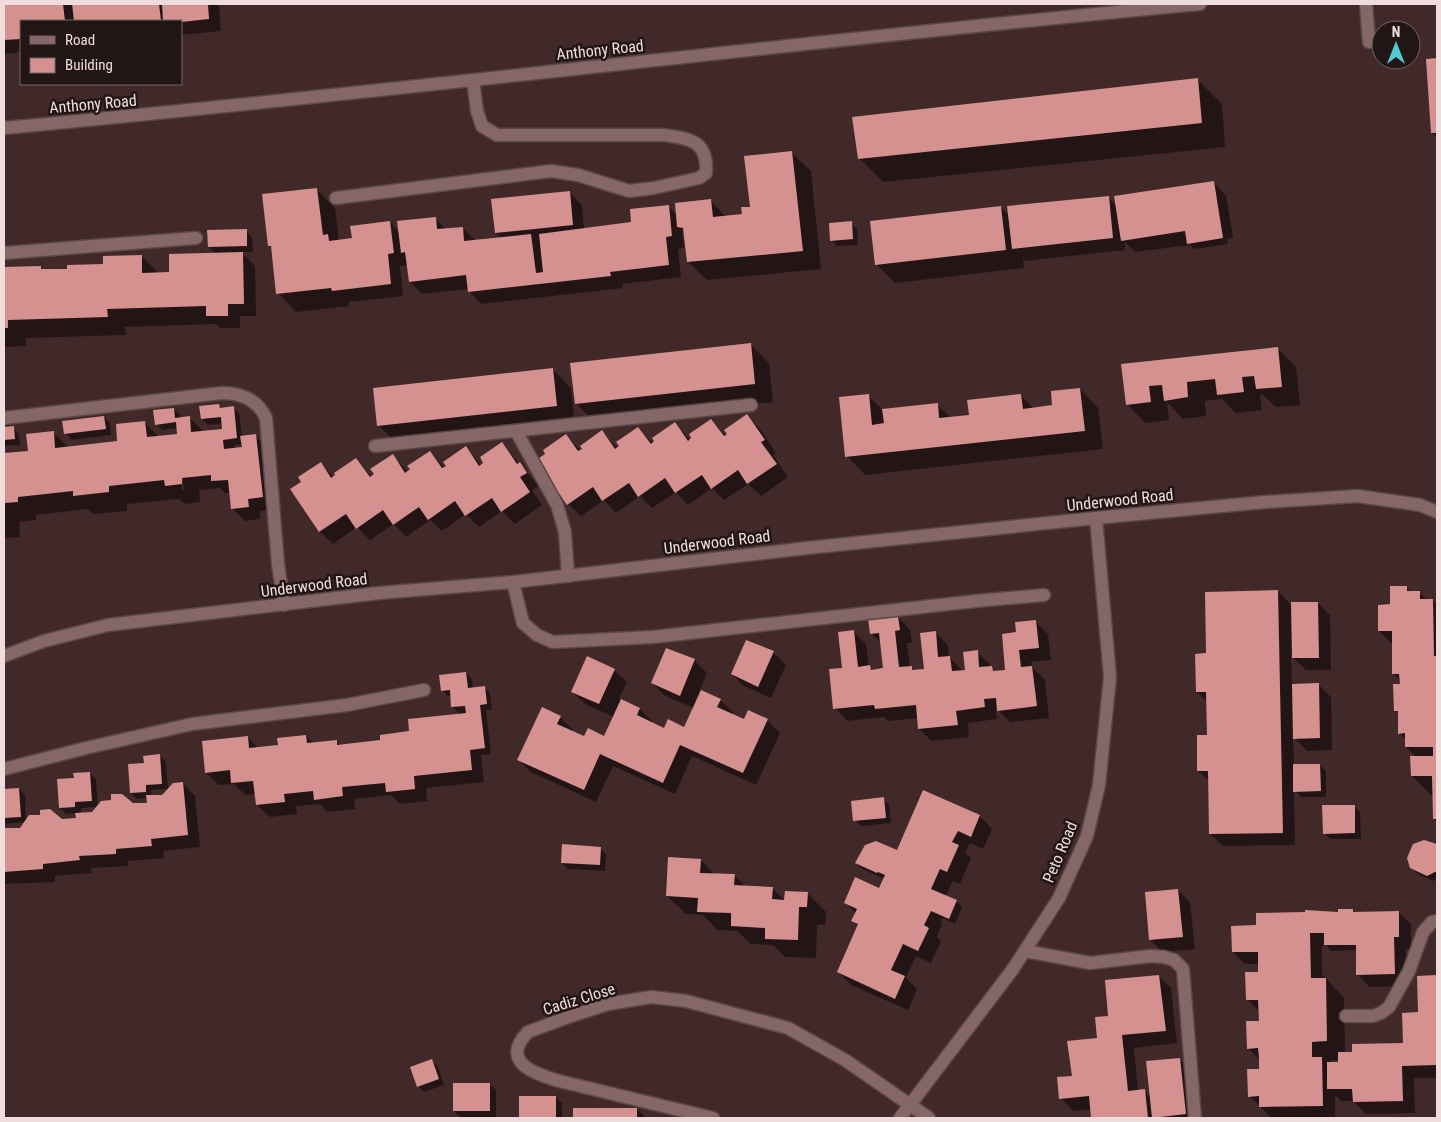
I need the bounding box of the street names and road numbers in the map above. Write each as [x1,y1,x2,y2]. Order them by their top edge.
street label: Anthony Road [555,36,645,64]
street label: Anthony Road [48,91,138,117]
street label: Underwood Road [1066,485,1174,515]
street label: Underwood Road [663,526,771,558]
street label: Underwood Road [260,569,368,601]
street label: Peto Road [1039,819,1081,885]
street label: Cadiz Close [541,979,617,1019]

